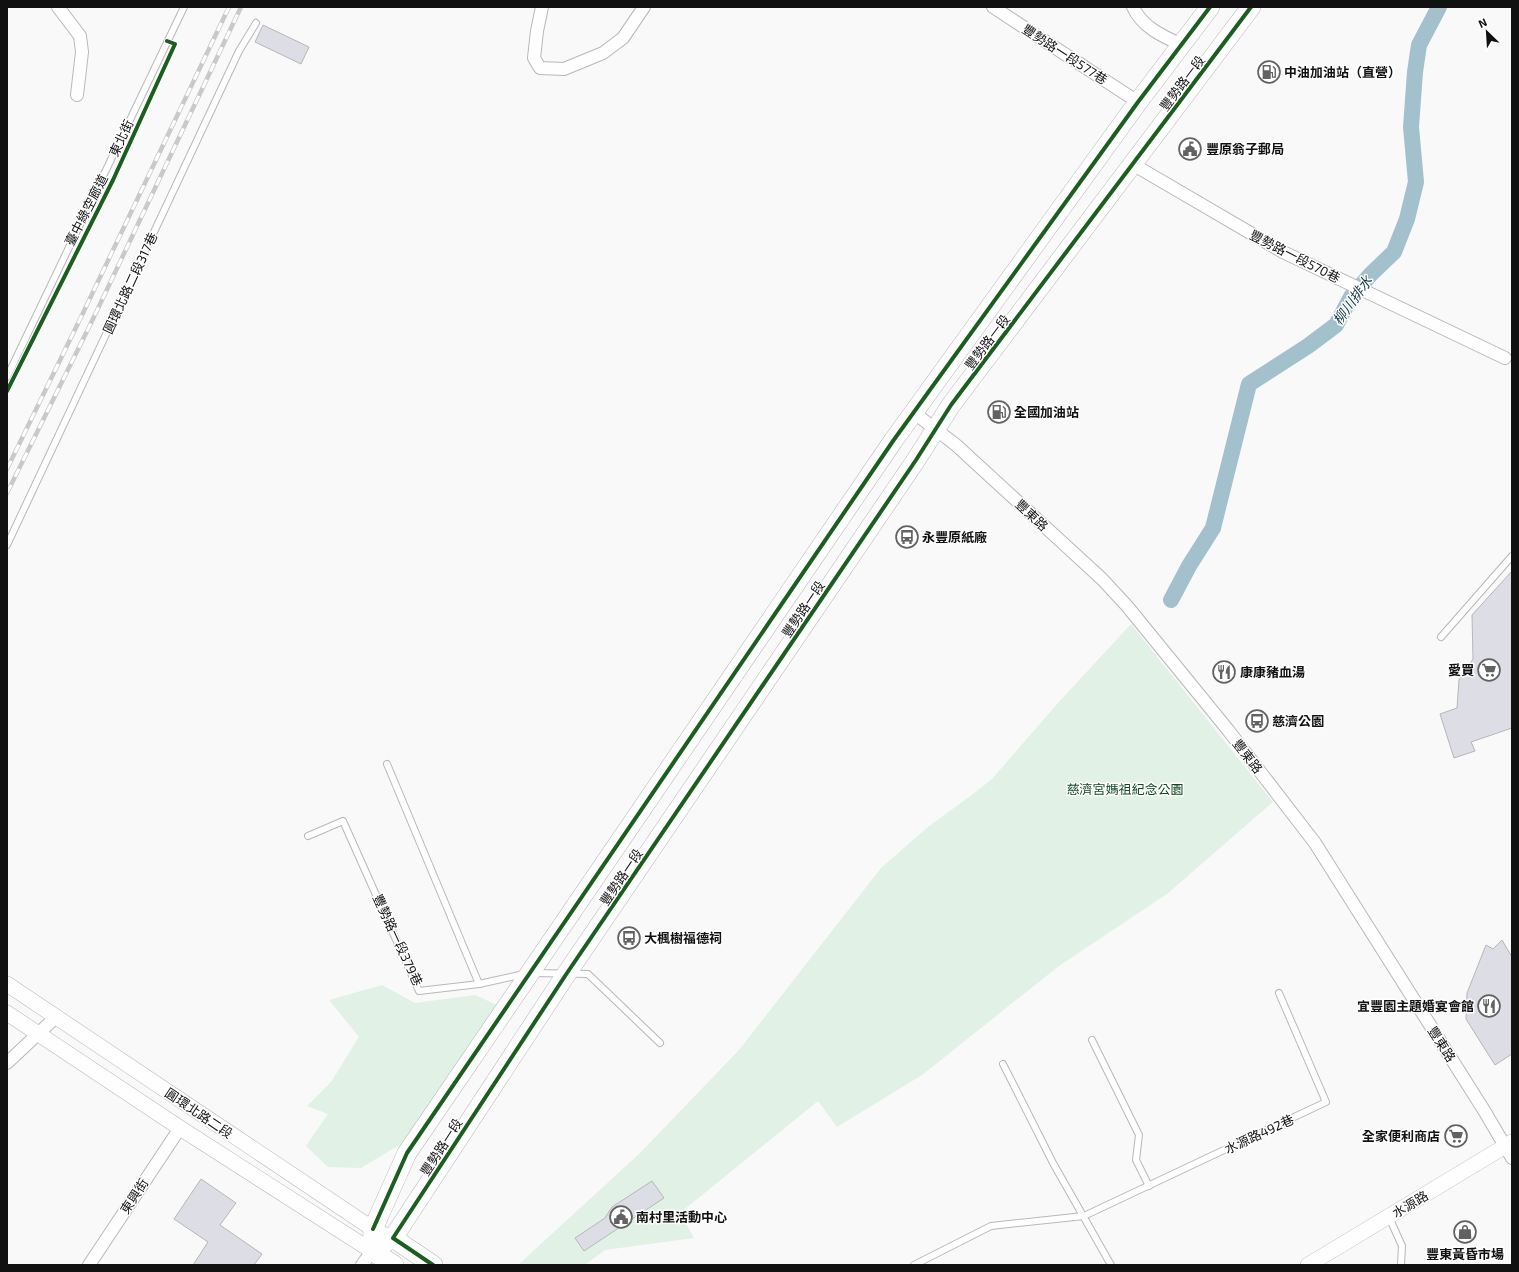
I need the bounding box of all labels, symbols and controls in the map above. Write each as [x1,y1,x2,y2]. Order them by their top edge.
north arrow [1467,12,1507,52]
text: N [1476,15,1489,30]
street label: 豐勢路一段577巷 [1019,21,1111,87]
street label: 豐勢路一段 [1156,52,1208,114]
fuel station icon: 中油加油站（直營） [1256,59,1282,85]
place label: 中油加油站（直營） [1284,64,1401,80]
street label: 東北街 [106,117,136,159]
public building icon: 豐原翁子郵局 [1177,136,1203,162]
place label: 豐原翁子郵局 [1206,141,1284,157]
street label: 臺中綠空廊道 [61,172,111,248]
street label: 豐勢路一段570巷 [1247,226,1343,286]
street label: 圓環北路二段317巷 [99,230,161,336]
water label: 柳川排水 [1329,272,1376,328]
street label: 豐勢路一段 [961,311,1013,373]
fuel station icon: 全國加油站 [986,399,1012,425]
place label: 全國加油站 [1014,404,1079,420]
street label: 豐東路 [1012,496,1052,534]
bus stop icon: 永豐原紙廠 [894,524,920,550]
place label: 永豐原紙廠 [922,529,987,545]
street label: 豐勢路一段 [778,578,828,640]
supermarket icon: 愛買 [1476,657,1502,683]
restaurant icon: 康康豬血湯 [1211,659,1237,685]
place label: 愛買 [1448,662,1474,678]
place label: 康康豬血湯 [1240,664,1305,680]
bus stop icon: 慈濟公園 [1244,708,1270,734]
place label: 慈濟公園 [1272,713,1324,729]
street label: 豐東路 [1230,736,1266,776]
park label: 慈濟宮媽祖紀念公園 [1066,781,1184,797]
street label: 豐勢路一段 [596,846,646,908]
street label: 豐勢路一段379巷 [370,892,426,988]
bus stop icon: 大楓樹福德祠 [616,925,642,951]
place label: 大楓樹福德祠 [644,930,722,946]
restaurant icon: 宜豐園主題婚宴會館 [1476,993,1502,1019]
place label: 宜豐園主題婚宴會館 [1357,998,1474,1014]
street label: 豐東路 [1425,1023,1459,1065]
street label: 圓環北路二段 [162,1085,236,1141]
street label: 水源路492巷 [1222,1111,1296,1157]
street label: 豐勢路一段 [417,1115,465,1179]
supermarket icon: 全家便利商店 [1443,1123,1469,1149]
place label: 全家便利商店 [1362,1128,1440,1144]
street label: 東興街 [117,1175,151,1217]
street label: 水源路 [1389,1187,1431,1221]
public building icon: 南村里活動中心 [608,1204,634,1230]
place label: 南村里活動中心 [636,1209,727,1225]
shop icon: 豐東黃昏市場 [1452,1219,1478,1245]
place label: 豐東黃昏市場 [1426,1246,1504,1262]

